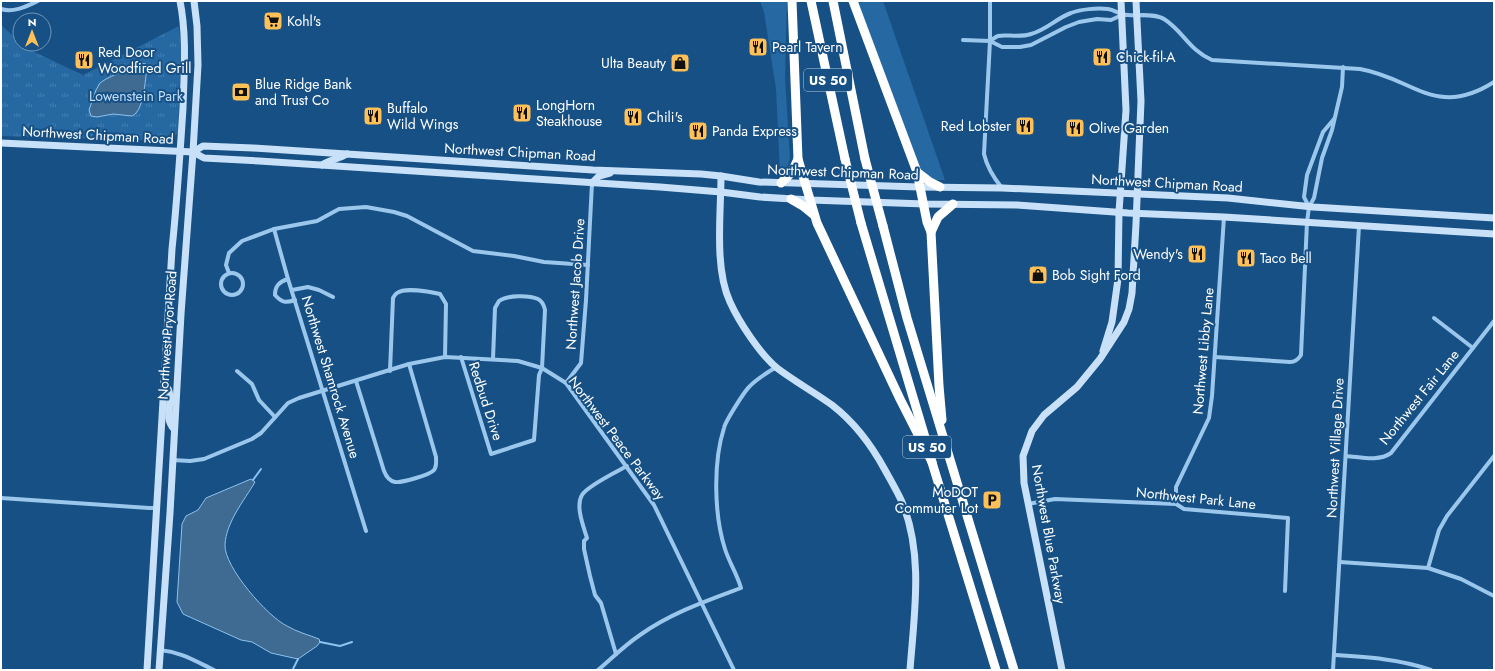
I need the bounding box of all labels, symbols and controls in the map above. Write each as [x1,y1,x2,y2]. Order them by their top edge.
supermarket icon: Kohl's [262,10,284,32]
place label: Kohl's [287,11,321,31]
north arrow [12,12,52,52]
text: N [28,14,36,30]
restaurant icon: Pearl Tavern [747,36,769,58]
place label: Pearl Tavern [772,37,843,57]
place label: Red Door Woodfired Grill [98,42,191,78]
restaurant icon: Chick-fil-A [1091,46,1113,68]
place label: Chick-fil-A [1116,47,1176,67]
restaurant icon: Red Door Woodfired Grill [73,49,95,71]
shop icon: Ulta Beauty [669,52,691,74]
place label: Ulta Beauty [601,53,667,73]
road number: US 50 [804,69,852,91]
place label: Blue Ridge Bank and Trust Co [255,74,353,110]
bank icon: Blue Ridge Bank and Trust Co [230,81,252,103]
park label: Lowenstein Park [89,86,184,106]
place label: LongHorn Steakhouse [536,95,602,131]
place label: Buffalo Wild Wings [387,98,459,134]
restaurant icon: LongHorn Steakhouse [511,102,533,124]
restaurant icon: Buffalo Wild Wings [362,105,384,127]
restaurant icon: Chili's [622,106,644,128]
place label: Chili's [647,107,683,127]
restaurant icon: Red Lobster [1014,115,1036,137]
place label: Red Lobster [941,116,1011,136]
restaurant icon: Olive Garden [1064,117,1086,139]
place label: Olive Garden [1089,118,1169,138]
restaurant icon: Panda Express [687,120,709,142]
street label: Northwest Chipman Road [22,121,174,149]
place label: Panda Express [712,121,797,141]
street label: Northwest Chipman Road [444,138,596,166]
street label: Northwest Chipman Road [767,159,919,185]
street label: Northwest Chipman Road [1091,169,1243,197]
street label: Northwest Jacob Drive [560,218,590,350]
restaurant icon: Wendy's [1186,243,1208,265]
place label: Wendy's [1133,244,1183,264]
restaurant icon: Taco Bell [1235,247,1257,269]
place label: Taco Bell [1260,248,1312,268]
shop icon: Bob Sight Ford [1027,264,1049,286]
place label: Bob Sight Ford [1052,265,1141,285]
street label: Northwest Pryor Road [153,270,181,400]
street label: Northwest Libby Lane [1187,287,1219,415]
street label: Northwest Shamrock Avenue [297,293,365,461]
street label: Northwest Fair Lane [1374,345,1464,449]
street label: Redbud Drive [464,359,508,443]
street label: Northwest Peace Parkway [564,372,671,505]
street label: Northwest Village Drive [1321,377,1349,519]
road number: US 50 [903,436,951,458]
street label: Northwest Blue Parkway [1027,463,1071,606]
place label: MoDOT Commuter Lot [895,482,979,518]
street label: Northwest Park Lane [1135,482,1257,514]
parking icon: MoDOT Commuter Lot [981,489,1003,511]

